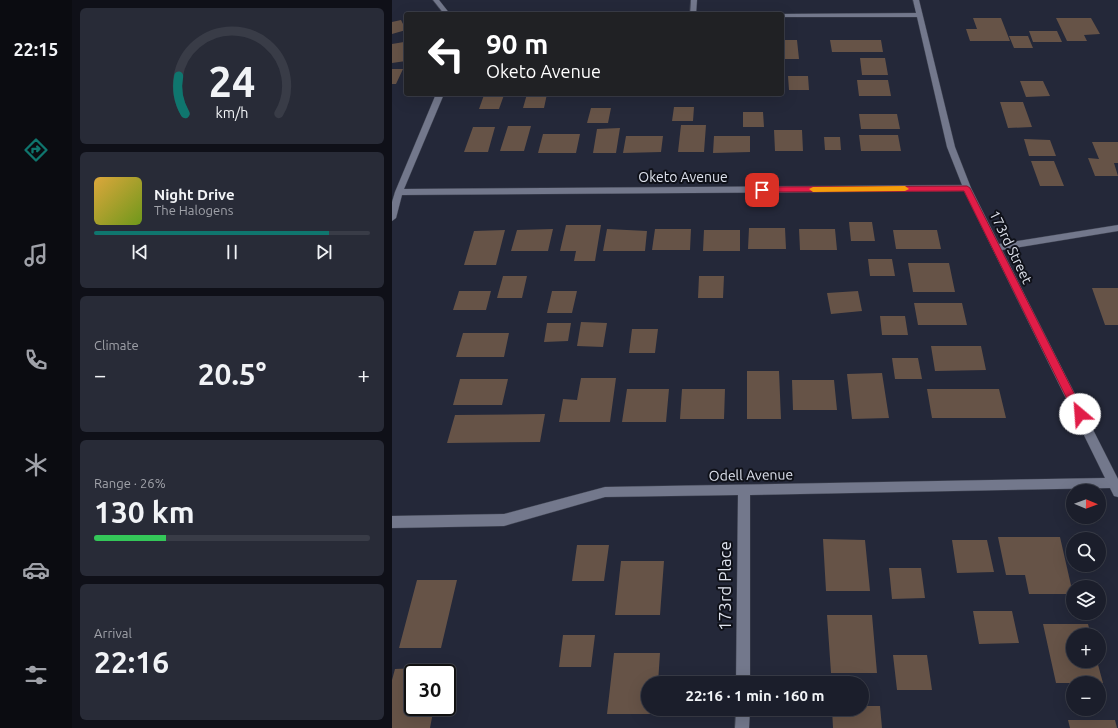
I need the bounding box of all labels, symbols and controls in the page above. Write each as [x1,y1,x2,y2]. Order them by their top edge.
icon: left [420,28,472,80]
text: 90 m [486,28,548,59]
text: 22:15 [13,39,59,59]
text: 24 [209,58,255,105]
text: Oketo Avenue [486,61,601,81]
text: km/h [216,105,248,121]
icon: directions [22,136,50,164]
street label: Oketo Avenue [638,169,728,185]
pin [745,173,779,207]
icon: arrive [751,179,773,201]
text: Night Drive [154,186,235,203]
text: The Halogens [154,203,233,217]
street label: 173rd Street [986,208,1036,287]
icon: music [22,241,50,269]
icon: previous [129,241,151,263]
icon: pause [221,241,243,263]
icon: next [313,241,335,263]
text: Climate [94,338,139,352]
icon: phone [22,346,50,374]
text: 20.5° [198,357,266,391]
text: − [94,362,106,387]
text: + [358,362,370,387]
position arrow [1059,393,1101,435]
icon: climate [22,451,50,479]
street label: Odell Avenue [709,466,793,484]
text: Range · 26% [94,476,166,490]
north arrow [1066,484,1106,524]
map controls [1066,484,1106,716]
text: 130 km [94,495,195,529]
button: search [1066,532,1106,572]
street label: 173rd Place [715,541,734,631]
icon: car [22,556,50,584]
button: layers [1066,580,1106,620]
text: Arrival [94,626,132,640]
button: + [1066,628,1106,668]
text: 22:16 [94,645,169,679]
icon: filters [22,661,50,689]
speed limit sign: 30 [404,664,456,716]
button: − [1066,676,1106,716]
text: 22:16 · 1 min · 160 m [686,687,824,704]

